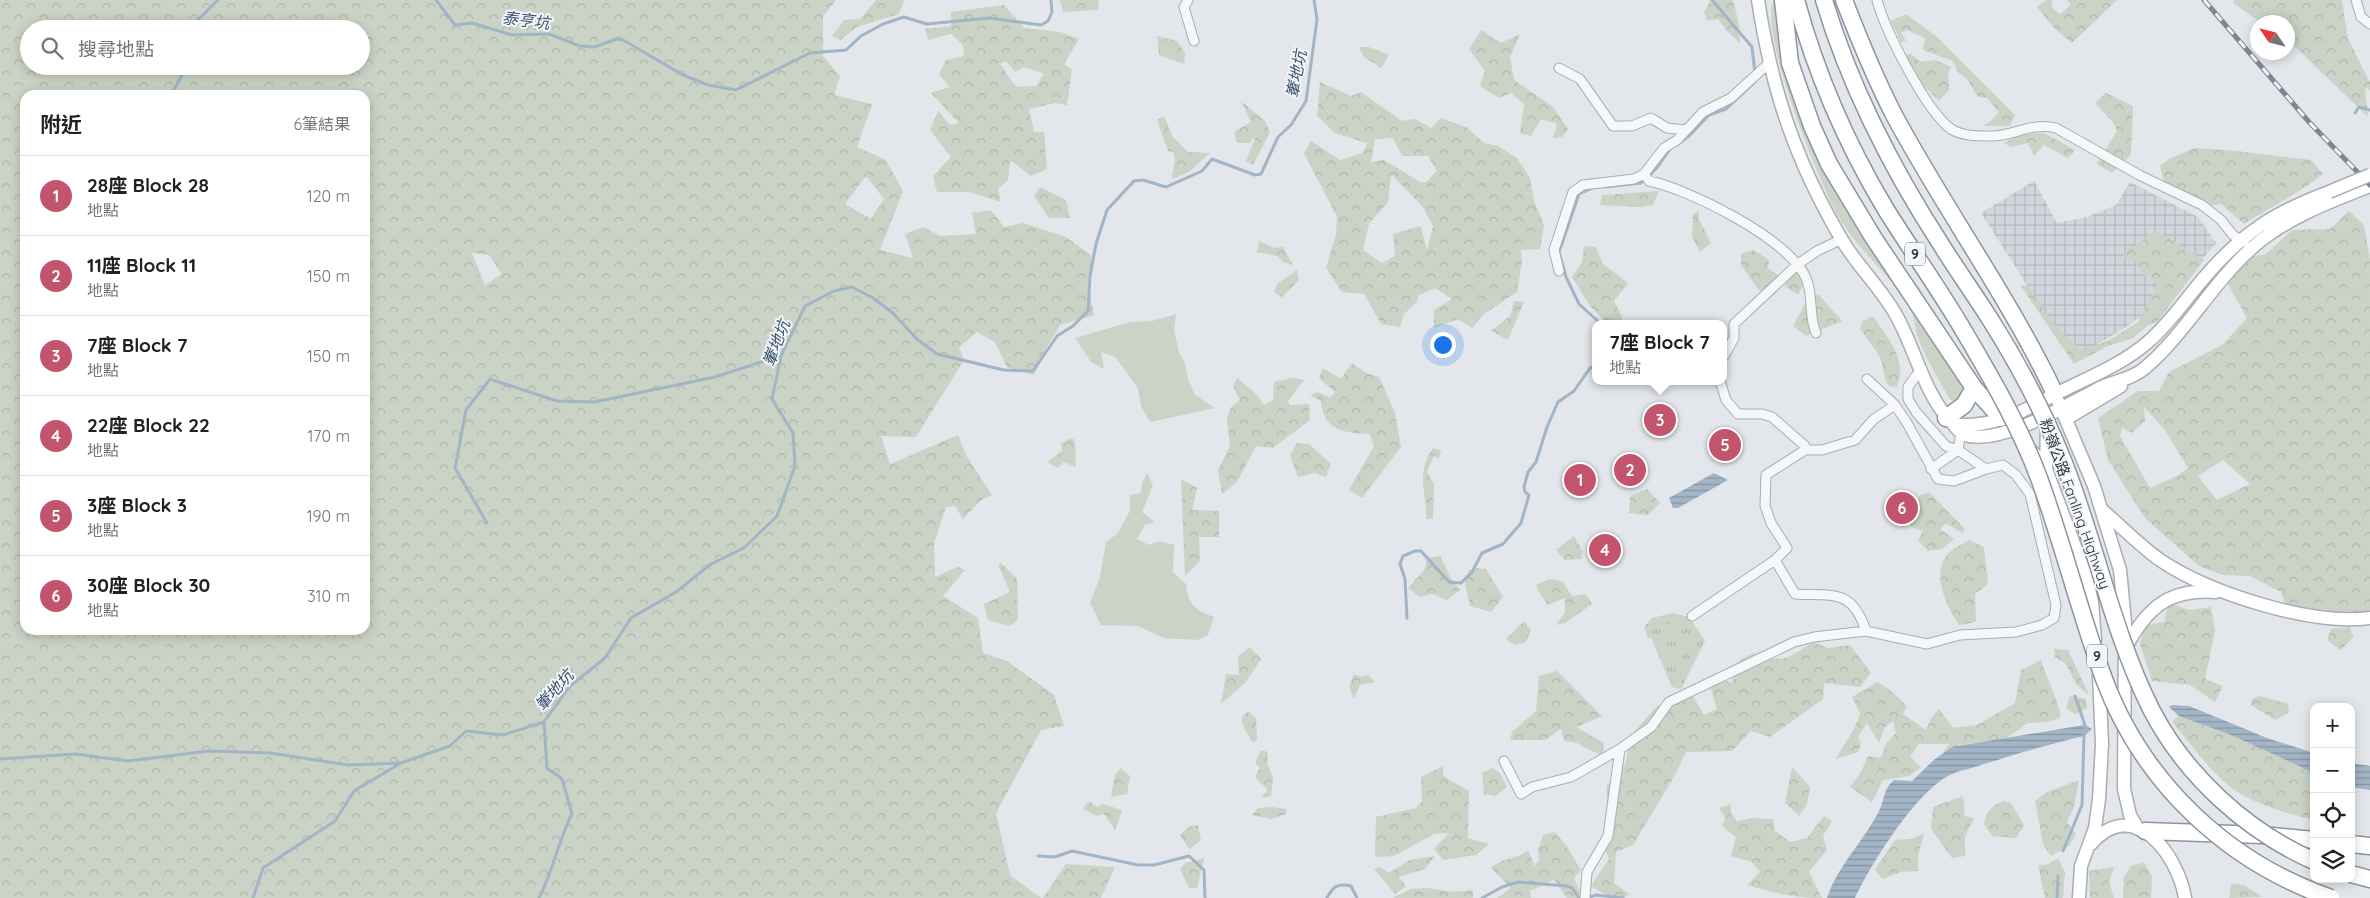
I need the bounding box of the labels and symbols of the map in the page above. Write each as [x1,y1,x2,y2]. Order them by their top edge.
water label: 泰亨坑 [501,7,553,33]
north arrow [2250,15,2295,60]
water label: 輋地坑 [1282,47,1311,99]
road number: 9 [1905,242,1925,266]
water label: 輋地坑 [758,315,795,369]
your location [1430,332,1456,358]
pin: 3 [1644,401,1676,439]
street label: 粉嶺公路 Fanling Highway [2036,416,2115,591]
pin: 5 [1709,426,1741,464]
pin: 2 [1614,451,1646,489]
pin: 1 [1564,461,1596,499]
pin: 6 [1886,489,1918,527]
pin: 4 [1589,531,1621,569]
road number: 9 [2087,644,2107,668]
water label: 輋地坑 [531,664,579,715]

